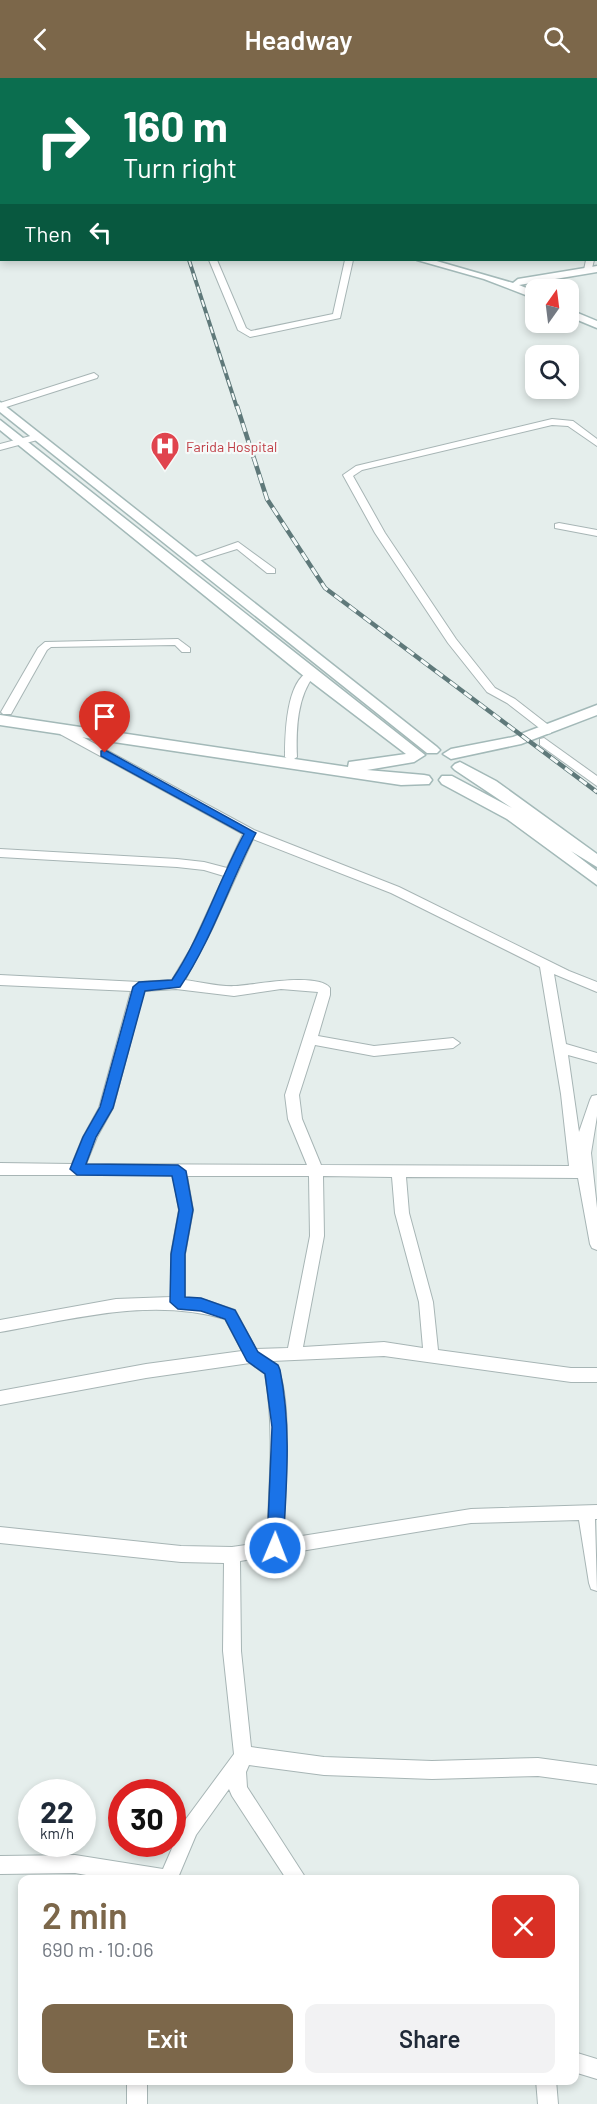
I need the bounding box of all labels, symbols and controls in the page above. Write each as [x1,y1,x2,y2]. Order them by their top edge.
icon: back [24,23,57,56]
text: Headway [245,23,352,55]
icon: search [540,23,573,56]
text: 160 m [123,100,228,150]
icon: right [24,102,102,180]
text: Turn right [123,151,237,183]
icon: left [84,216,117,249]
text: Then [24,220,72,246]
north arrow [525,279,579,333]
map controls [525,279,579,399]
button: search [525,345,579,399]
hospital icon: Farida Hospital [149,430,181,472]
place label: Farida Hospital [186,438,277,455]
pin [79,691,130,753]
icon: arrive [88,700,121,733]
position arrow [243,1516,307,1580]
speed limit sign: 30 [108,1779,186,1857]
text: 22 [40,1793,74,1829]
text: km/h [40,1824,74,1842]
text: 2 min [42,1893,128,1936]
button: close [492,1895,555,1958]
text: 690 m · 10:06 [42,1937,153,1961]
button: Exit [42,2004,293,2073]
button: Share [305,2004,555,2073]

